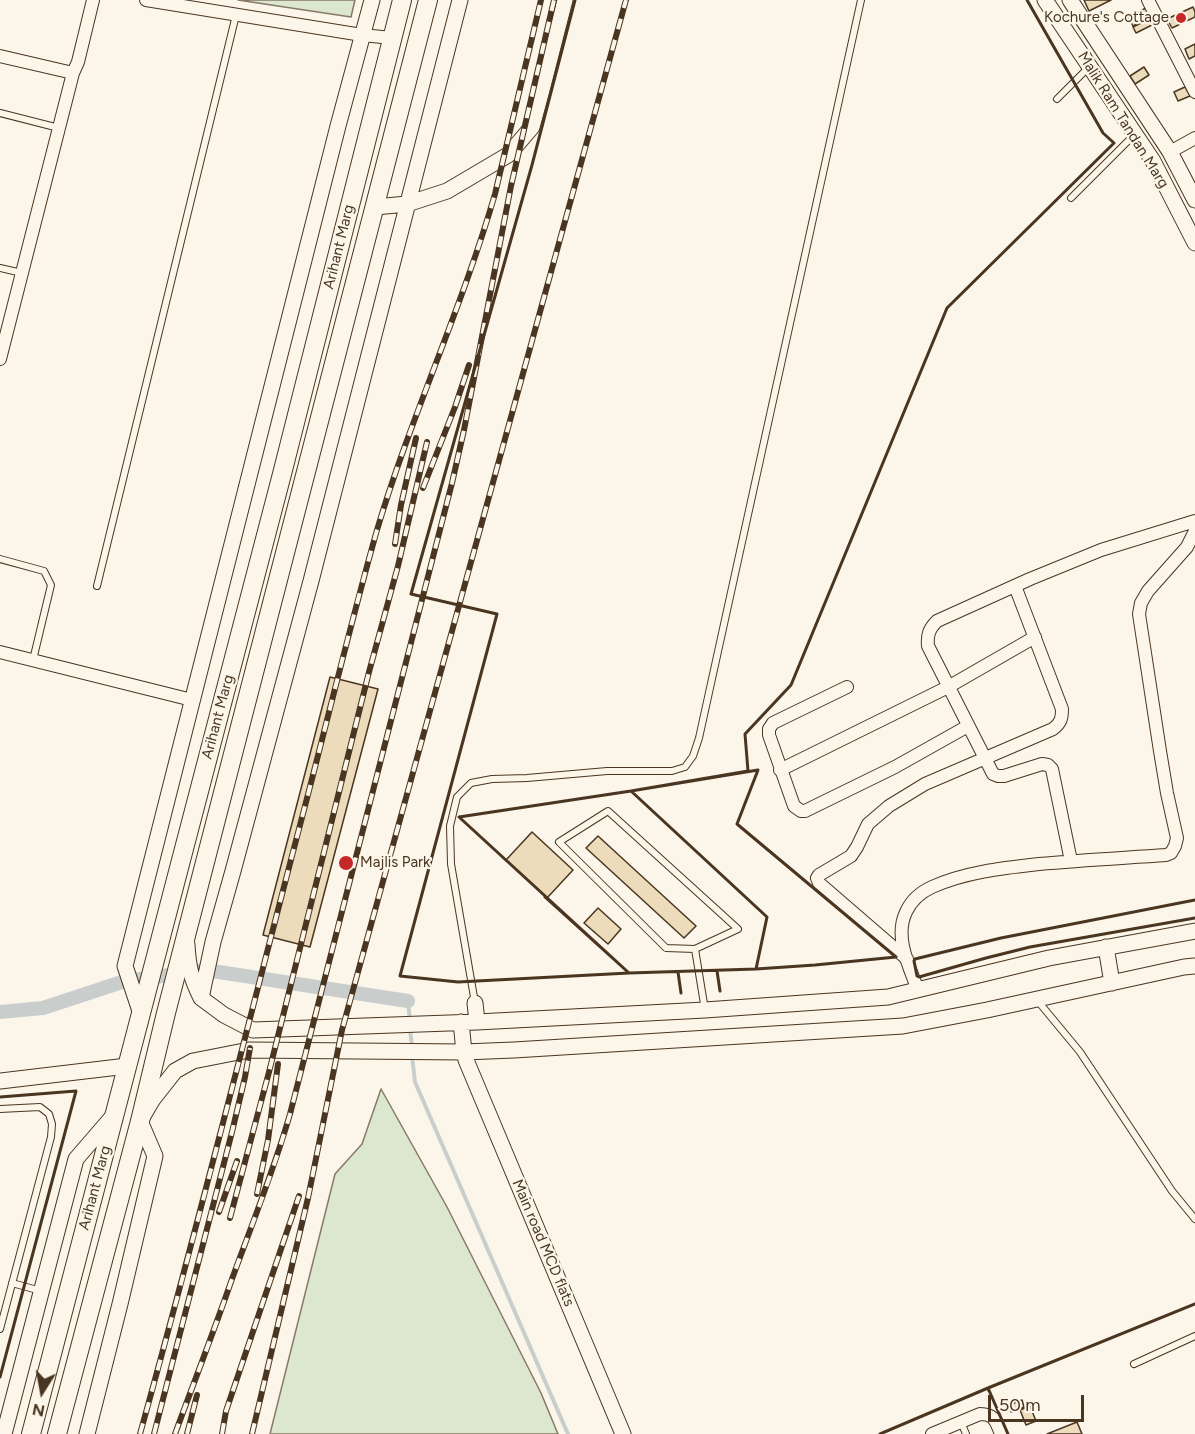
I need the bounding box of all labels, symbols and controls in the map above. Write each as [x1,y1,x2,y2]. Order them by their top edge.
place label: Kochure's Cottage [1044,9,1169,27]
marker: Kochure's Cottage [1174,11,1188,25]
street label: Malik Ram Tandan Marg [1074,48,1172,192]
street label: Arihant Marg [320,203,358,291]
street label: Arihant Marg [198,673,238,761]
marker: Majlis Park [337,854,355,872]
place label: Majlis Park [360,854,430,872]
street label: Arihant Marg [75,1144,115,1232]
street label: Main road MCD flats [508,1177,578,1309]
north arrow [12,1362,72,1422]
scale bar [991,1383,1087,1421]
text: 50 m [999,1394,1041,1416]
text: N [31,1400,46,1421]

